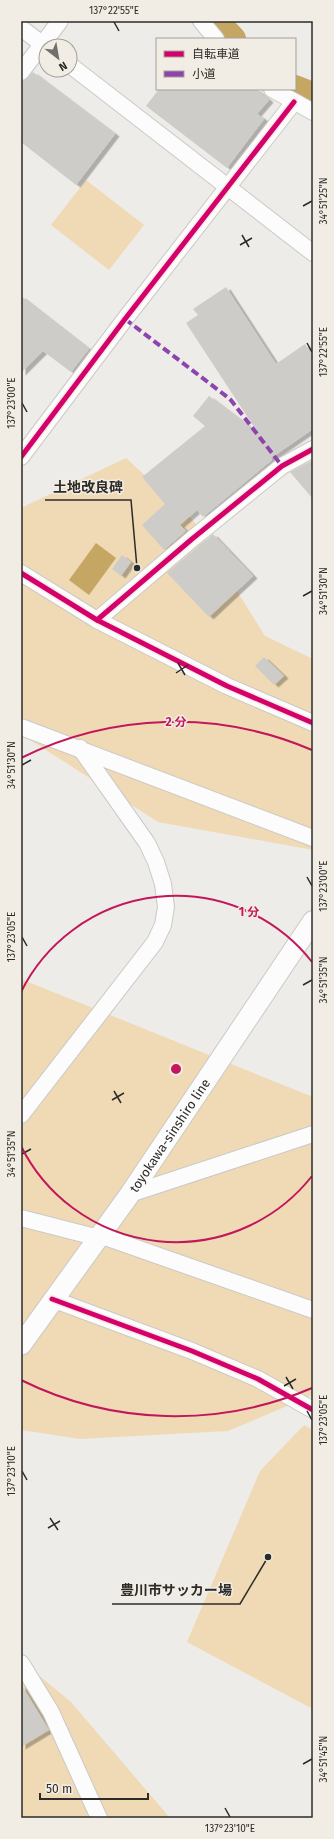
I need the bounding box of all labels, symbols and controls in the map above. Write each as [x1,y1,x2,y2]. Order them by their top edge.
text: 137°22'55"E [89,5,139,17]
north arrow [38,38,78,78]
legend [156,38,296,90]
text: 自転車道 [192,47,240,61]
text: N [56,59,69,74]
text: 小道 [192,67,216,81]
text: 34°51'25"N [318,178,330,225]
text: 137°22'55"E [318,327,330,377]
text: 137°23'00"E [6,377,18,429]
callout: 土地改良碑 [45,474,131,500]
text: 土地改良碑 [53,479,123,496]
text: 34°51'30"N [318,567,330,615]
text: 2 分 [165,715,187,729]
text: 34°51'30"N [6,741,18,789]
text: 137°23'00"E [318,860,330,912]
text: 1 分 [239,905,259,919]
text: 137°23'05"E [6,912,18,962]
text: 34°51'35"N [318,956,330,1004]
centre of rings [169,1062,183,1076]
street label: toyokawa-sinshiro line [126,1076,213,1195]
text: 34°51'35"N [6,1130,18,1178]
text: 137°23'05"E [318,1395,330,1445]
text: 137°23'10"E [6,1446,18,1496]
callout: 豊川市サッカー場 [112,1578,240,1604]
text: 豊川市サッカー場 [120,1582,232,1599]
text: 34°51'45"N [318,1736,330,1782]
scale bar [40,1775,148,1801]
text: 50 m [46,1782,72,1796]
text: 137°23'10"E [205,1823,255,1835]

